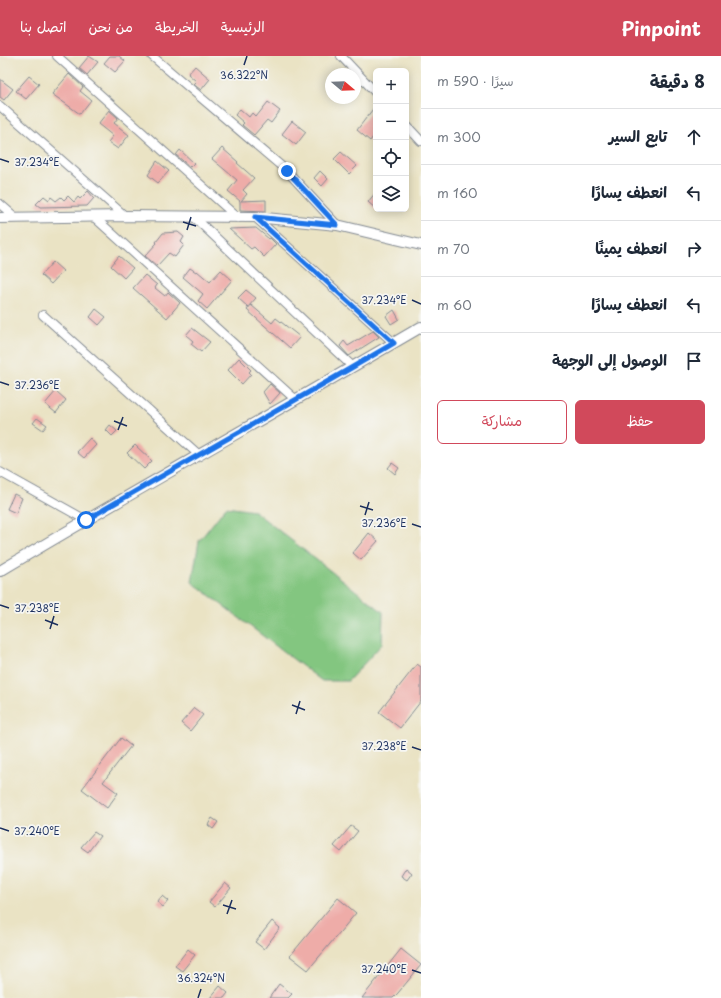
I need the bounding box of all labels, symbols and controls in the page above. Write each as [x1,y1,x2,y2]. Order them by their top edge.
text: Pinpoint [621,14,701,42]
text: اتصل بنا [20,16,66,37]
text: من نحن [88,16,133,37]
text: الخريطة [155,16,199,37]
text: الرئيسية [221,16,265,37]
text: 36.322°N [220,67,268,82]
north arrow [325,68,361,104]
map controls [373,68,409,212]
button: + [373,68,409,104]
text: 8 دقيقة [650,68,705,94]
text: سيرًا · 590 m [437,71,514,90]
button: − [373,104,409,140]
text: تابع السير [609,124,667,147]
icon: ahead [683,126,705,148]
text: 300 m [437,127,481,146]
button: locate [373,140,409,176]
text: 37.234°E [14,154,60,169]
route end [278,162,296,180]
button: layers [373,176,409,212]
text: انعطف يسارًا [591,180,667,203]
icon: left [683,182,705,204]
text: 160 m [437,183,478,202]
text: انعطف يمينًا [595,236,667,259]
icon: right [683,238,705,260]
text: 70 m [437,239,470,258]
text: 37.234°E [361,292,407,307]
text: انعطف يسارًا [591,292,667,315]
icon: left [683,294,705,316]
text: 60 m [437,295,472,314]
text: الوصول إلى الوجهة [552,348,667,371]
icon: arrive [683,350,705,372]
text: 37.236°E [15,377,59,392]
button: مشاركة [437,400,567,444]
button: حفظ [575,400,705,444]
route start [77,511,95,529]
text: 37.236°E [362,515,406,530]
text: 37.238°E [14,600,60,615]
text: 37.238°E [361,738,407,753]
text: 37.240°E [14,823,60,838]
text: 37.240°E [361,961,407,976]
text: 36.324°N [177,970,225,985]

